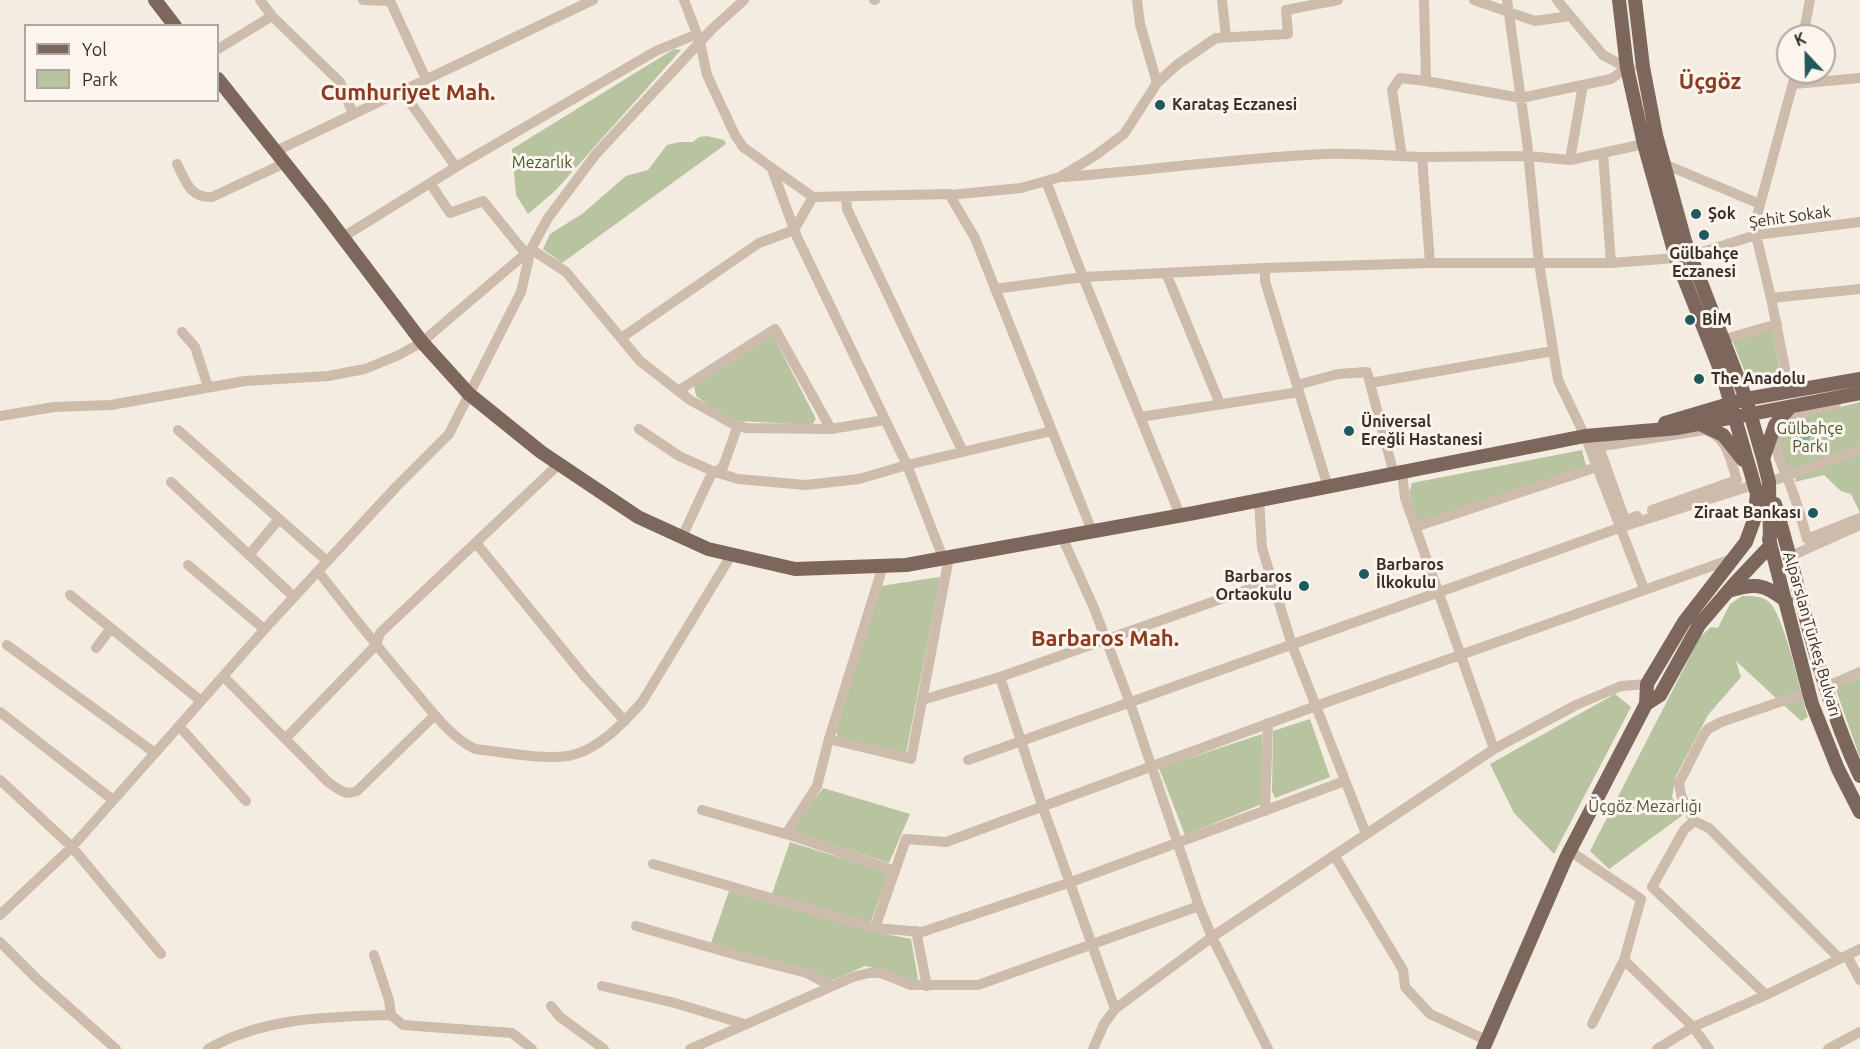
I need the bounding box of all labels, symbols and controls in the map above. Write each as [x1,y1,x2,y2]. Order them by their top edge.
legend [24,24,219,102]
north arrow [1776,24,1836,84]
text: K [1792,29,1808,50]
text: Yol [82,39,107,59]
text: Park [82,69,118,89]
district label: Üçgöz [1679,69,1741,95]
district label: Cumhuriyet Mah. [321,80,495,106]
place label: Karataş Eczanesi [1172,95,1297,115]
marker: Karataş Eczanesi [1153,98,1167,112]
park label: Mezarlık [512,153,572,173]
street label: Şehit Sokak [1748,202,1832,232]
place label: Şok [1708,204,1736,224]
marker: Şok [1689,207,1703,221]
marker: Gülbahçe Eczanesi [1697,228,1711,242]
place label: Gülbahçe Eczanesi [1669,244,1739,282]
place label: BİM [1702,310,1732,330]
marker: BİM [1683,313,1697,327]
place label: The Anadolu [1711,369,1806,389]
marker: The Anadolu [1692,372,1706,386]
place label: Üniversal Ereğli Hastanesi [1361,412,1482,450]
park label: Gülbahçe Parkı [1777,419,1843,457]
marker: Üniversal Ereğli Hastanesi [1342,424,1356,438]
place label: Ziraat Bankası [1694,503,1801,523]
marker: Ziraat Bankası [1806,506,1820,520]
street label: Alparslan Türkeş Bulvarı [1779,549,1845,719]
place label: Barbaros İlkokulu [1376,555,1444,593]
place label: Barbaros Ortaokulu [1215,567,1292,605]
marker: Barbaros İlkokulu [1357,567,1371,581]
marker: Barbaros Ortaokulu [1297,579,1311,593]
district label: Barbaros Mah. [1031,626,1179,652]
park label: Üçgöz Mezarlığı [1588,797,1702,817]

